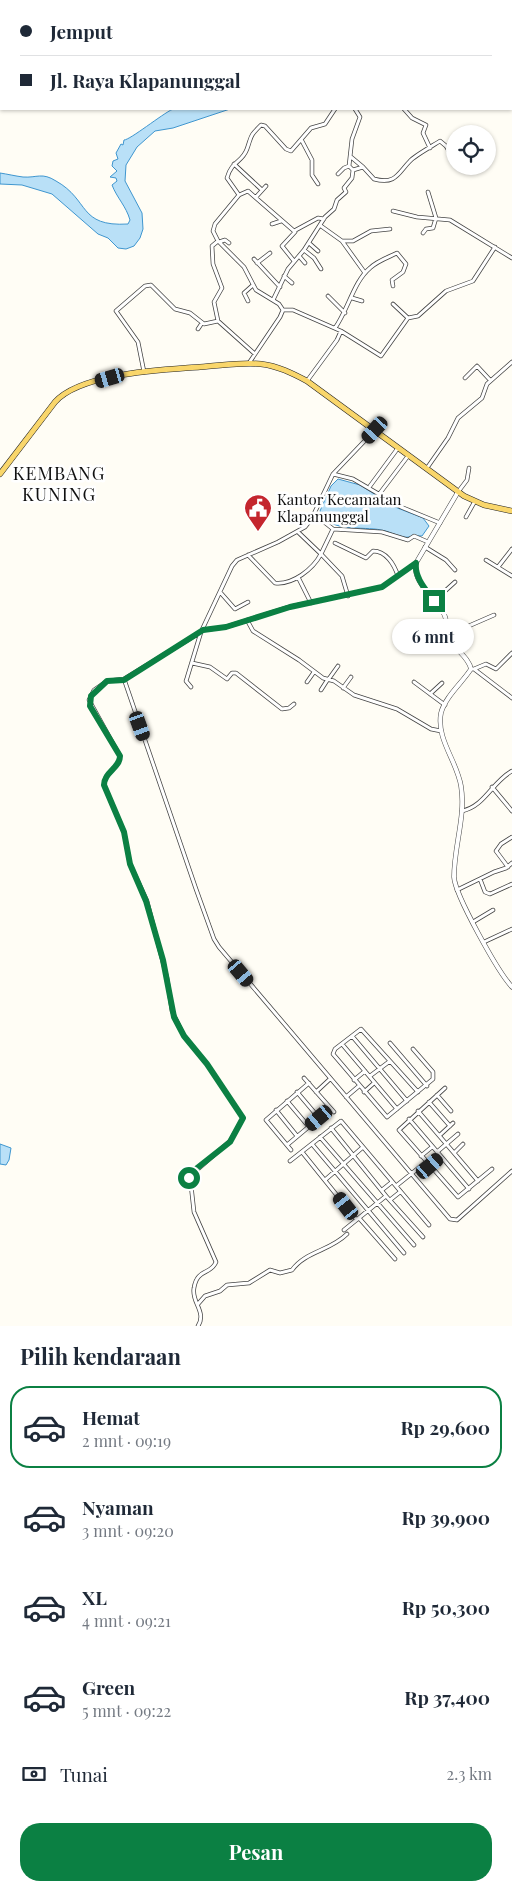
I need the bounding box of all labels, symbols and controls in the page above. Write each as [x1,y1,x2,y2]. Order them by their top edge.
text: Jemput [50,18,113,44]
text: Jl. Raya Klapanunggal [50,67,241,93]
map controls [446,125,496,175]
button: locate [446,125,496,175]
car [93,367,126,389]
car [359,414,390,446]
district label: KEMBANG KUNING [13,461,105,506]
place label: Kantor Kecamatan Klapanunggal [277,489,402,526]
public building icon: Kantor Kecamatan Klapanunggal [243,493,273,532]
route end [423,590,445,612]
callout: 6 mnt [393,618,475,654]
text: 6 mnt [412,626,454,647]
car [127,709,152,743]
car [225,957,256,989]
car [302,1103,335,1133]
car [413,1150,446,1182]
route start [178,1167,200,1189]
car [330,1190,361,1222]
text: Pilih kendaraan [20,1341,181,1371]
text: Hemat [82,1404,140,1430]
icon: car [22,1405,67,1450]
text: Rp 29,600 [400,1414,490,1440]
text: 2 mnt · 09:19 [82,1430,171,1451]
text: Nyaman [82,1494,154,1520]
icon: car [22,1495,67,1540]
text: Rp 39,900 [401,1504,490,1530]
text: 3 mnt · 09:20 [82,1520,174,1541]
text: XL [82,1584,107,1610]
icon: car [22,1585,67,1630]
text: Rp 50,300 [402,1594,490,1620]
text: 4 mnt · 09:21 [82,1610,171,1631]
text: Green [82,1674,135,1700]
icon: car [22,1675,67,1720]
text: Rp 37,400 [404,1684,490,1710]
text: 5 mnt · 09:22 [82,1700,171,1721]
icon: cash [20,1760,48,1788]
text: Tunai [60,1761,108,1787]
text: 2.3 km [447,1763,492,1784]
button: Pesan [20,1823,492,1881]

